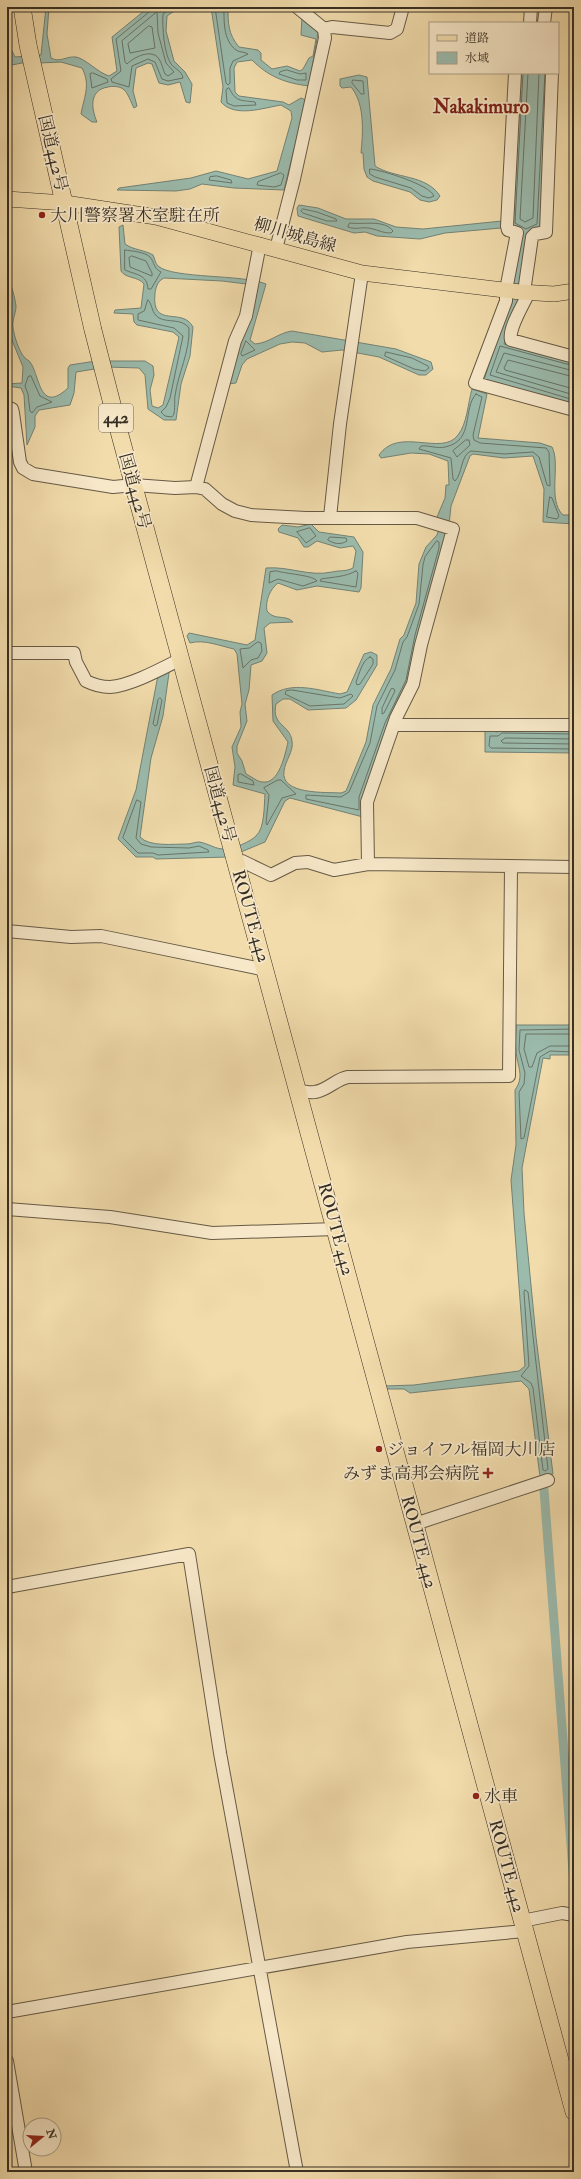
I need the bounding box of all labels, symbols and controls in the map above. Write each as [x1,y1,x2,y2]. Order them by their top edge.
legend [429,22,559,74]
text: 道路 [465,31,489,46]
text: 水域 [465,51,489,66]
district label: Nakakimuro [432,95,529,119]
street label: 国道442号 [34,113,72,193]
place label: 大川警察署木室駐在所 [50,205,220,226]
marker: 大川警察署木室駐在所 [37,210,47,220]
street label: 柳川城島線 [251,213,339,257]
road number: 442 [99,404,133,432]
street label: 国道442号 [115,451,155,531]
street label: 国道442号 [200,764,240,844]
street label: ROUTE 442 [228,867,274,965]
street label: ROUTE 442 [314,1180,359,1278]
place label: ジョイフル福岡大川店 [387,1439,555,1460]
marker: ジョイフル福岡大川店 [374,1444,384,1454]
place label: みずま高邦会病院 [343,1463,479,1484]
marker: みずま高邦会病院 [482,1467,494,1479]
street label: ROUTE 442 [397,1493,442,1591]
place label: 水車 [484,1786,518,1807]
marker: 水車 [471,1791,481,1801]
street label: ROUTE 442 [485,1817,530,1915]
north arrow [22,2117,62,2157]
text: N [43,2126,59,2142]

